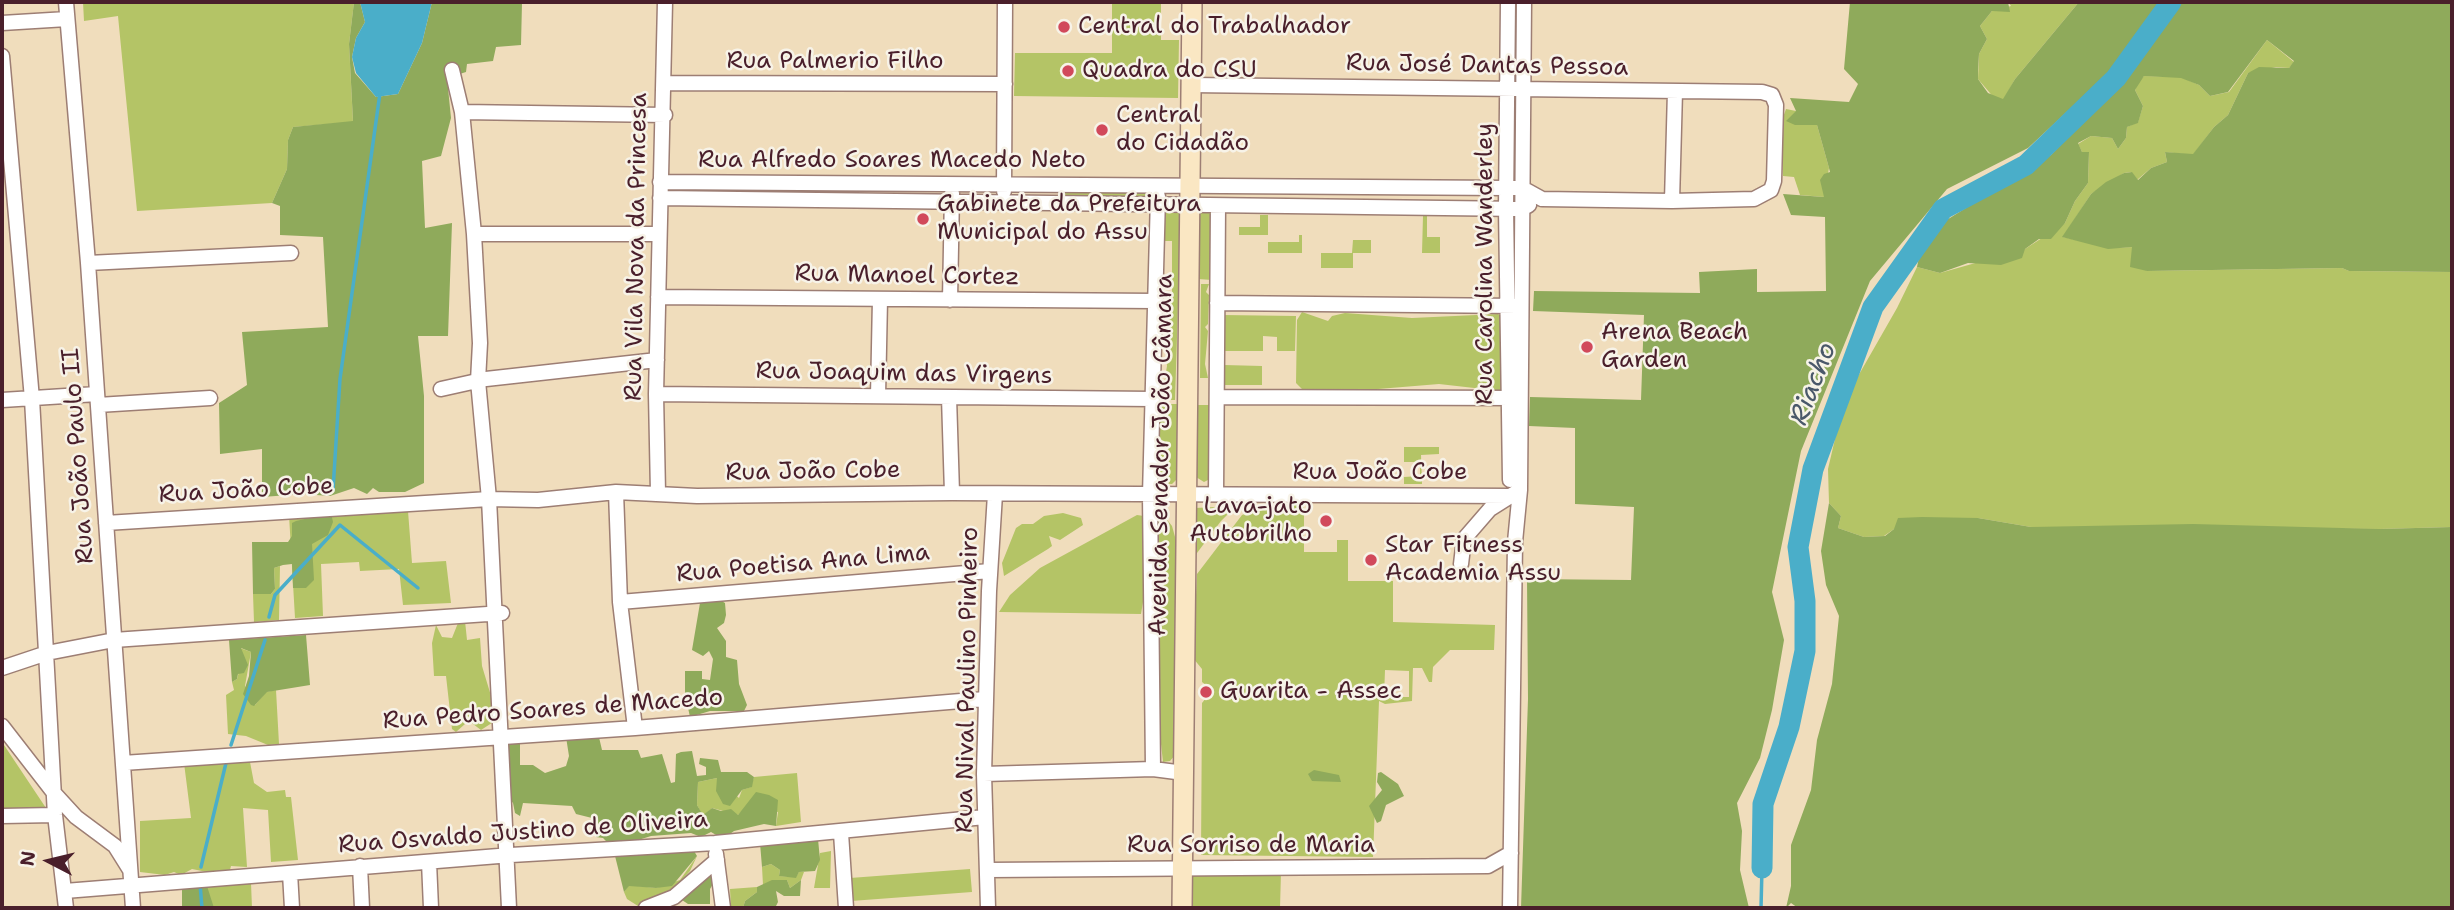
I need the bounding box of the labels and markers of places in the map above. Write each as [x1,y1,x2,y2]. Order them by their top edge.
place label: Central do Trabalhador [1078,13,1351,41]
marker: Central do Trabalhador [1056,19,1072,35]
place label: Quadra do CSU [1082,57,1257,85]
marker: Quadra do CSU [1060,63,1076,79]
place label: Central do Cidadão [1116,102,1249,158]
marker: Central do Cidadão [1094,122,1110,138]
place label: Gabinete da Prefeitura Municipal do Assu [937,191,1201,247]
marker: Gabinete da Prefeitura Municipal do Assu [915,211,931,227]
place label: Arena Beach Garden [1601,319,1748,375]
marker: Arena Beach Garden [1579,339,1595,355]
place label: Lava-jato Autobrilho [1189,493,1312,549]
marker: Lava-jato Autobrilho [1318,513,1334,529]
place label: Star Fitness Academia Assu [1385,532,1561,588]
marker: Star Fitness Academia Assu [1363,552,1379,568]
place label: Guarita - Assec [1220,678,1402,706]
marker: Guarita - Assec [1198,684,1214,700]

